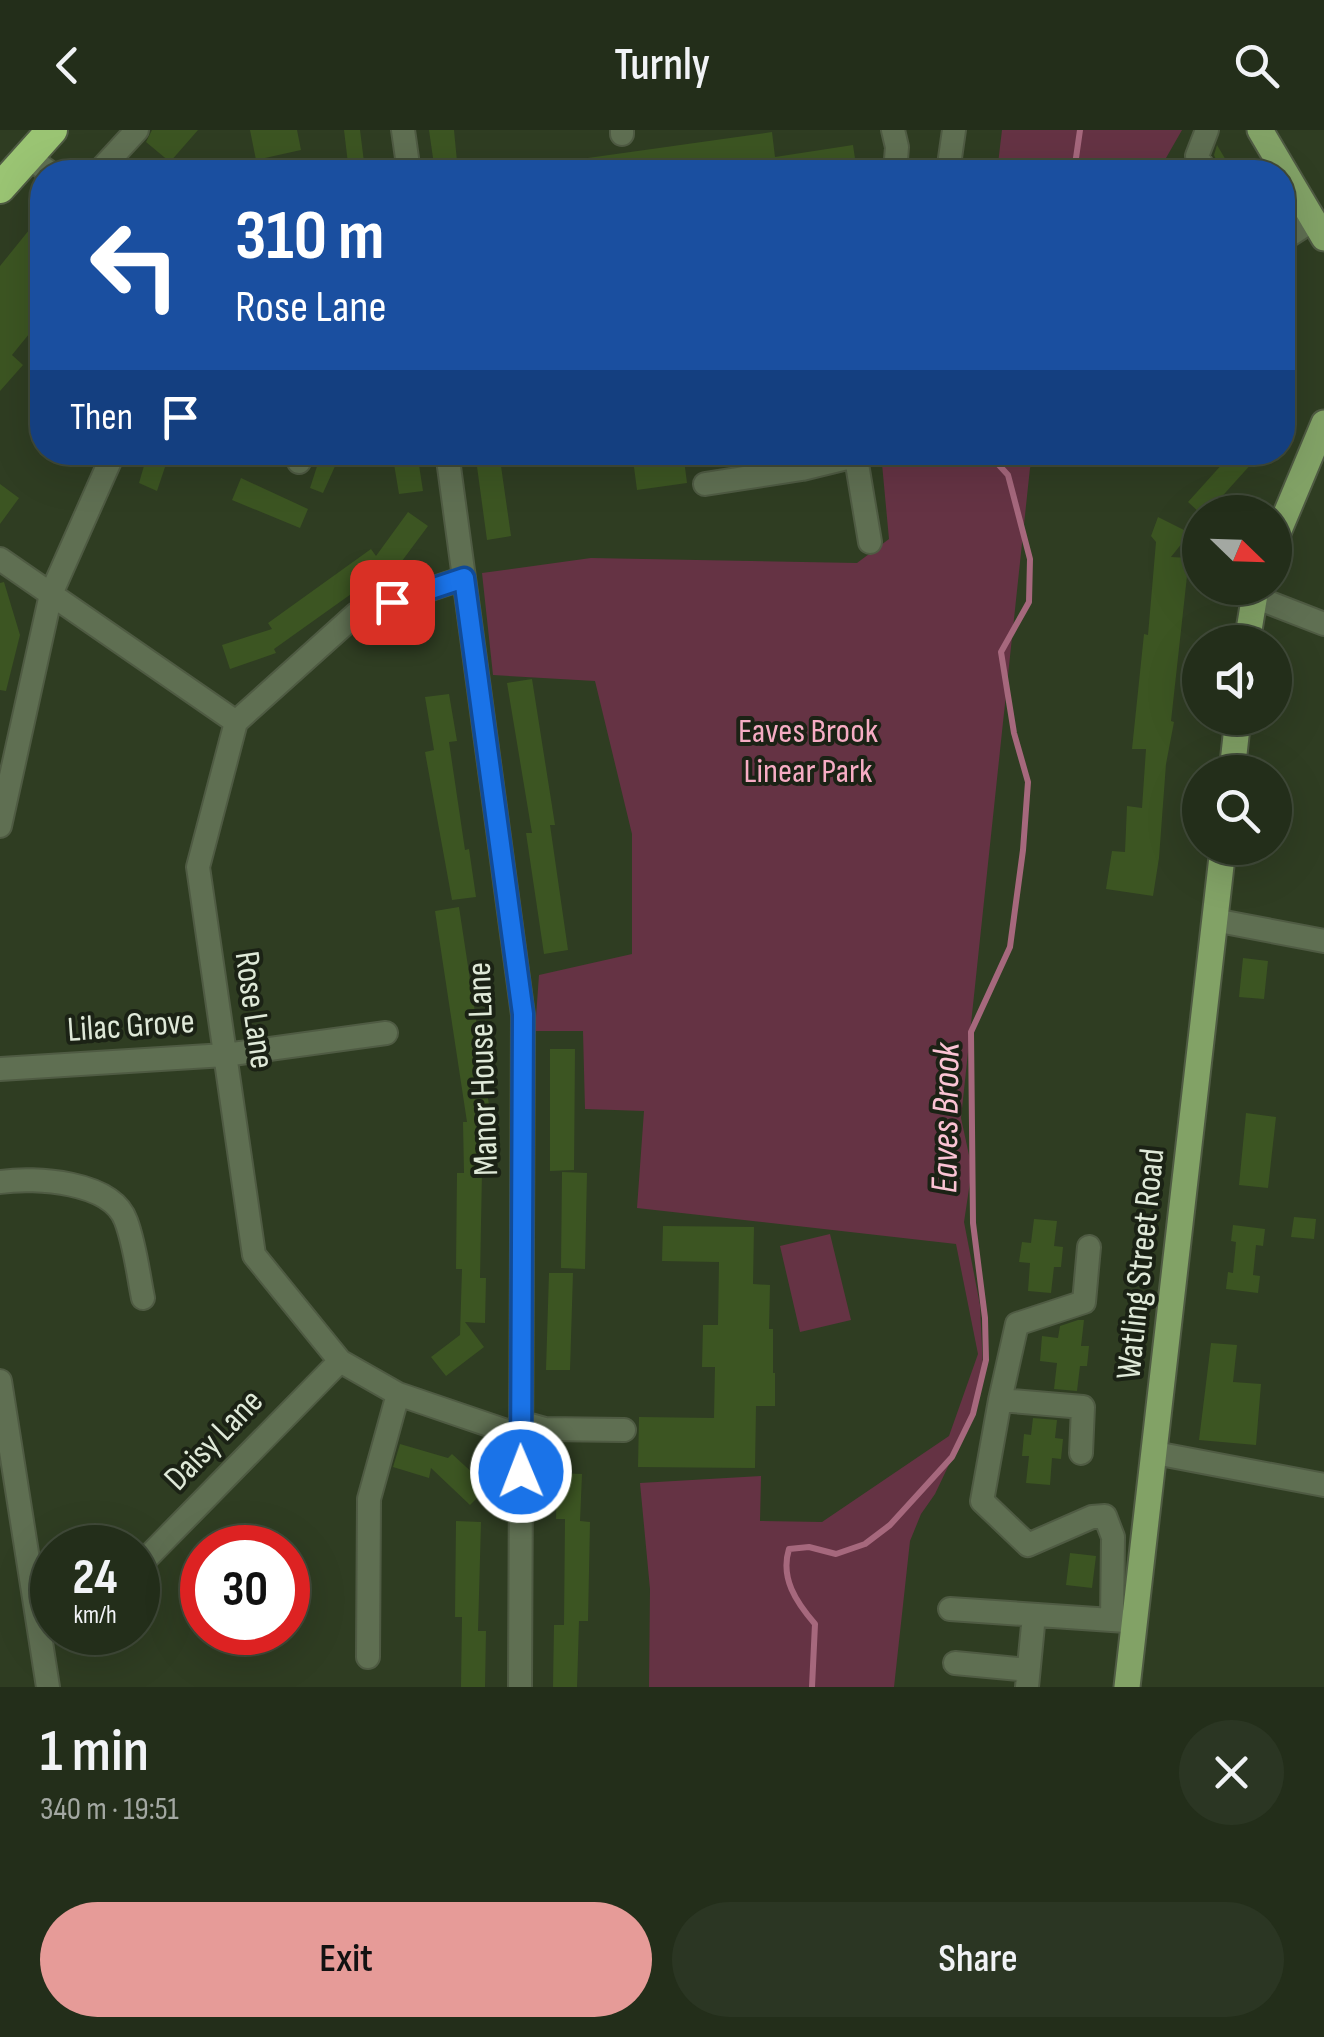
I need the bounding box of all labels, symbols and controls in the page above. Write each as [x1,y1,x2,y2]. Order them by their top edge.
icon: back [40,38,95,93]
text: Turnly [614,38,710,93]
icon: search [1229,38,1284,93]
text: 310 m [235,195,384,279]
icon: left [70,200,200,330]
text: Rose Lane [235,280,387,335]
icon: arrive [153,390,208,445]
text: Then [70,395,133,440]
north arrow [1182,495,1292,605]
map controls [1182,495,1292,865]
pin [350,560,435,645]
icon: arrive [365,575,420,630]
button: sound [1182,625,1292,735]
park label: Eaves Brook Linear Park [738,710,879,793]
button: search [1182,755,1292,865]
street label: Rose Lane [225,949,283,1071]
street label: Manor House Lane [458,961,508,1177]
street label: Lilac Grove [66,1000,196,1052]
water label: Eaves Brook [922,1041,970,1194]
street label: Watling Street Road [1107,1146,1175,1382]
street label: Daisy Lane [155,1380,273,1500]
position arrow [469,1420,573,1524]
speed limit sign: 30 [180,1525,310,1655]
text: 24 [73,1548,117,1608]
text: km/h [73,1600,117,1631]
text: 1 min [40,1716,149,1788]
button: close [1179,1720,1284,1825]
text: 340 m · 19:51 [40,1790,179,1829]
button: Exit [40,1902,652,2017]
button: Share [672,1902,1284,2017]

